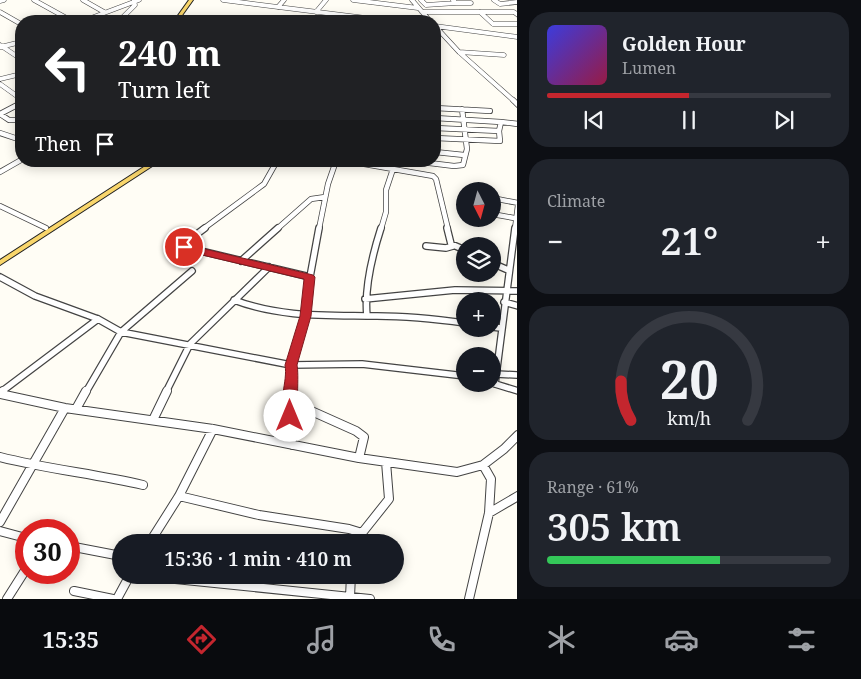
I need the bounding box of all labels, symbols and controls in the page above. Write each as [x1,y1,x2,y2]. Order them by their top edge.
text: 240 m [118,29,221,76]
text: Golden Hour [622,31,746,57]
icon: left [35,35,100,100]
text: Lumen [622,57,676,79]
text: Turn left [118,74,210,104]
icon: previous [580,106,608,134]
icon: pause [675,106,703,134]
icon: next [770,106,798,134]
icon: arrive [91,130,119,158]
text: Then [35,131,81,157]
north arrow [456,182,501,228]
map controls [456,182,501,392]
text: Climate [547,190,605,212]
text: 21° [660,214,718,266]
text: − [547,222,563,260]
text: + [815,222,831,260]
pin [163,226,205,268]
icon: arrive [170,233,198,261]
button: layers [456,237,501,282]
button: + [456,292,501,337]
text: 20 [660,343,718,414]
button: − [456,347,501,392]
position arrow [263,389,315,441]
text: km/h [667,406,711,430]
text: Range · 61% [547,476,639,498]
text: 305 km [547,500,681,552]
speed limit sign: 30 [15,519,80,584]
text: 15:36 · 1 min · 410 m [164,546,352,572]
icon: directions [184,622,219,657]
icon: music [304,622,339,657]
icon: phone [424,622,459,657]
icon: climate [544,622,579,657]
icon: car [664,622,699,657]
icon: filters [784,622,819,657]
text: 15:35 [42,624,99,654]

